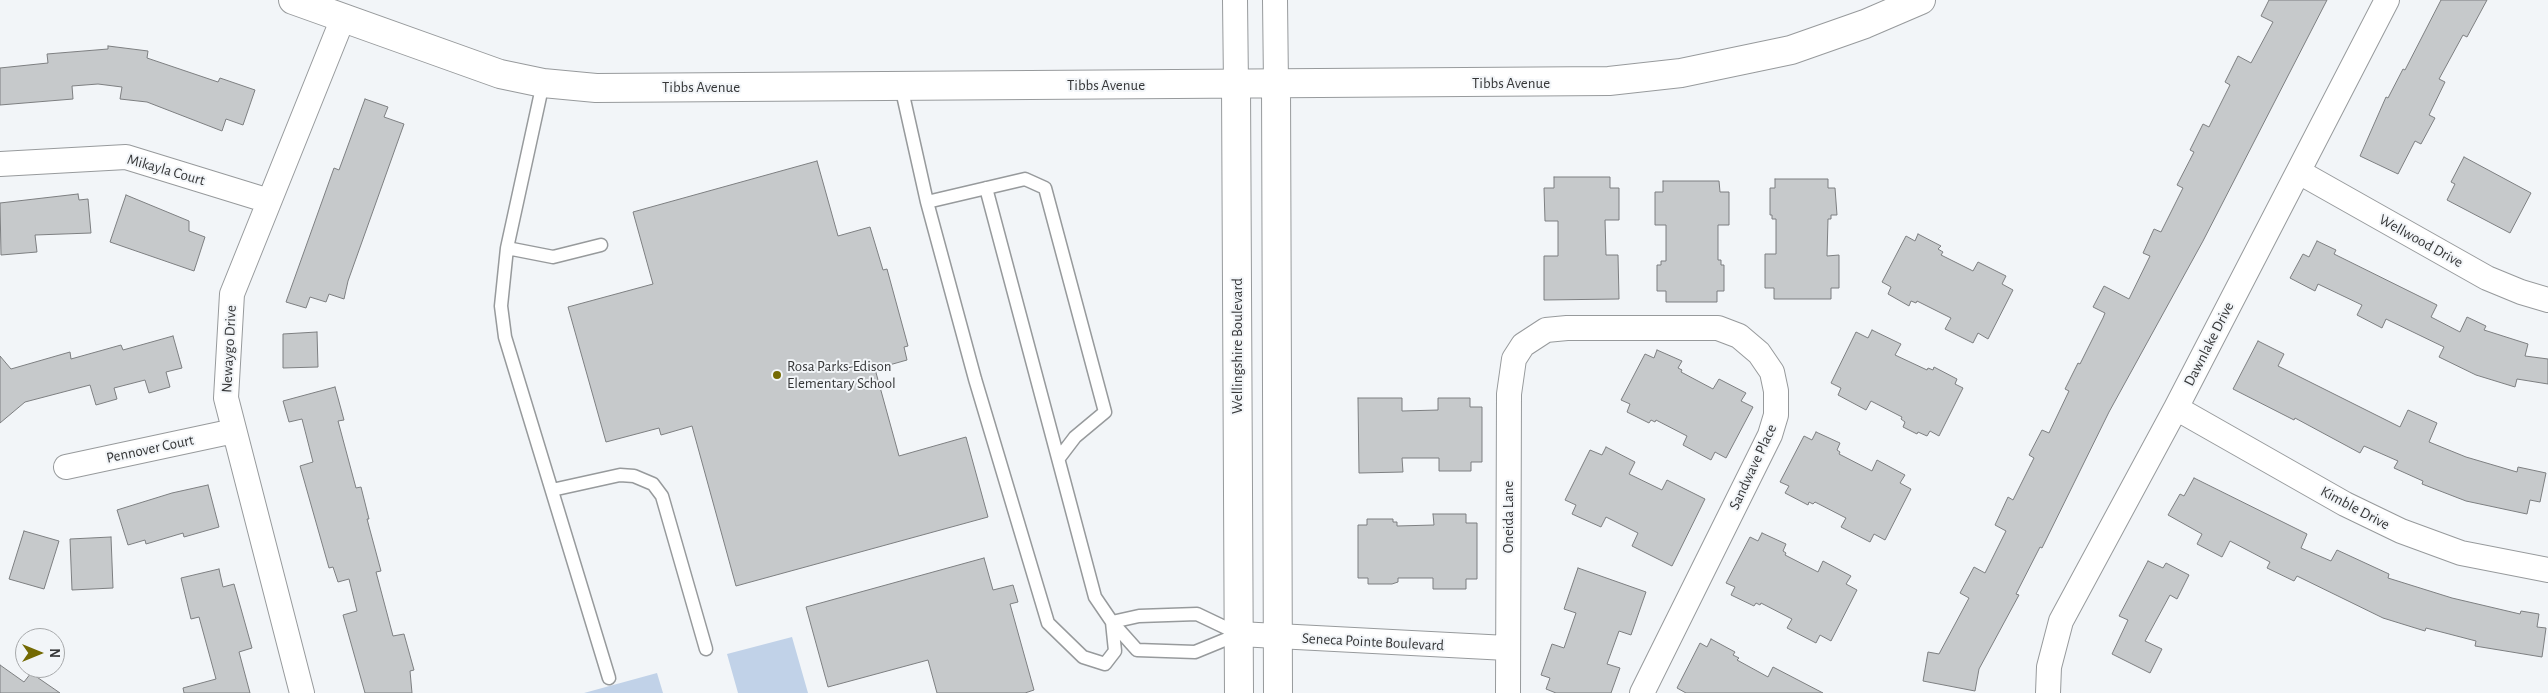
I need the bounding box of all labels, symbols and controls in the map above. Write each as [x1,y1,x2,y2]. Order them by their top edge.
street label: Tibbs Avenue [1472,74,1550,92]
street label: Tibbs Avenue [1067,76,1145,94]
street label: Tibbs Avenue [662,78,740,96]
street label: Mikayla Court [125,150,207,190]
street label: Wellwood Drive [2376,211,2466,271]
street label: Wellingshire Boulevard [1228,278,1246,414]
street label: Dawnlake Drive [2180,299,2238,389]
street label: Newaygo Drive [218,305,240,393]
place label: Rosa Parks-Edison Elementary School [787,357,896,392]
marker: Rosa Parks-Edison Elementary School [771,369,783,381]
street label: Sandwave Place [1725,421,1781,513]
street label: Pennover Court [105,431,195,467]
street label: Oneida Lane [1499,481,1517,553]
street label: Kimble Drive [2317,482,2393,534]
north arrow [15,628,65,678]
street label: Seneca Pointe Boulevard [1301,629,1445,655]
text: N [47,648,61,658]

